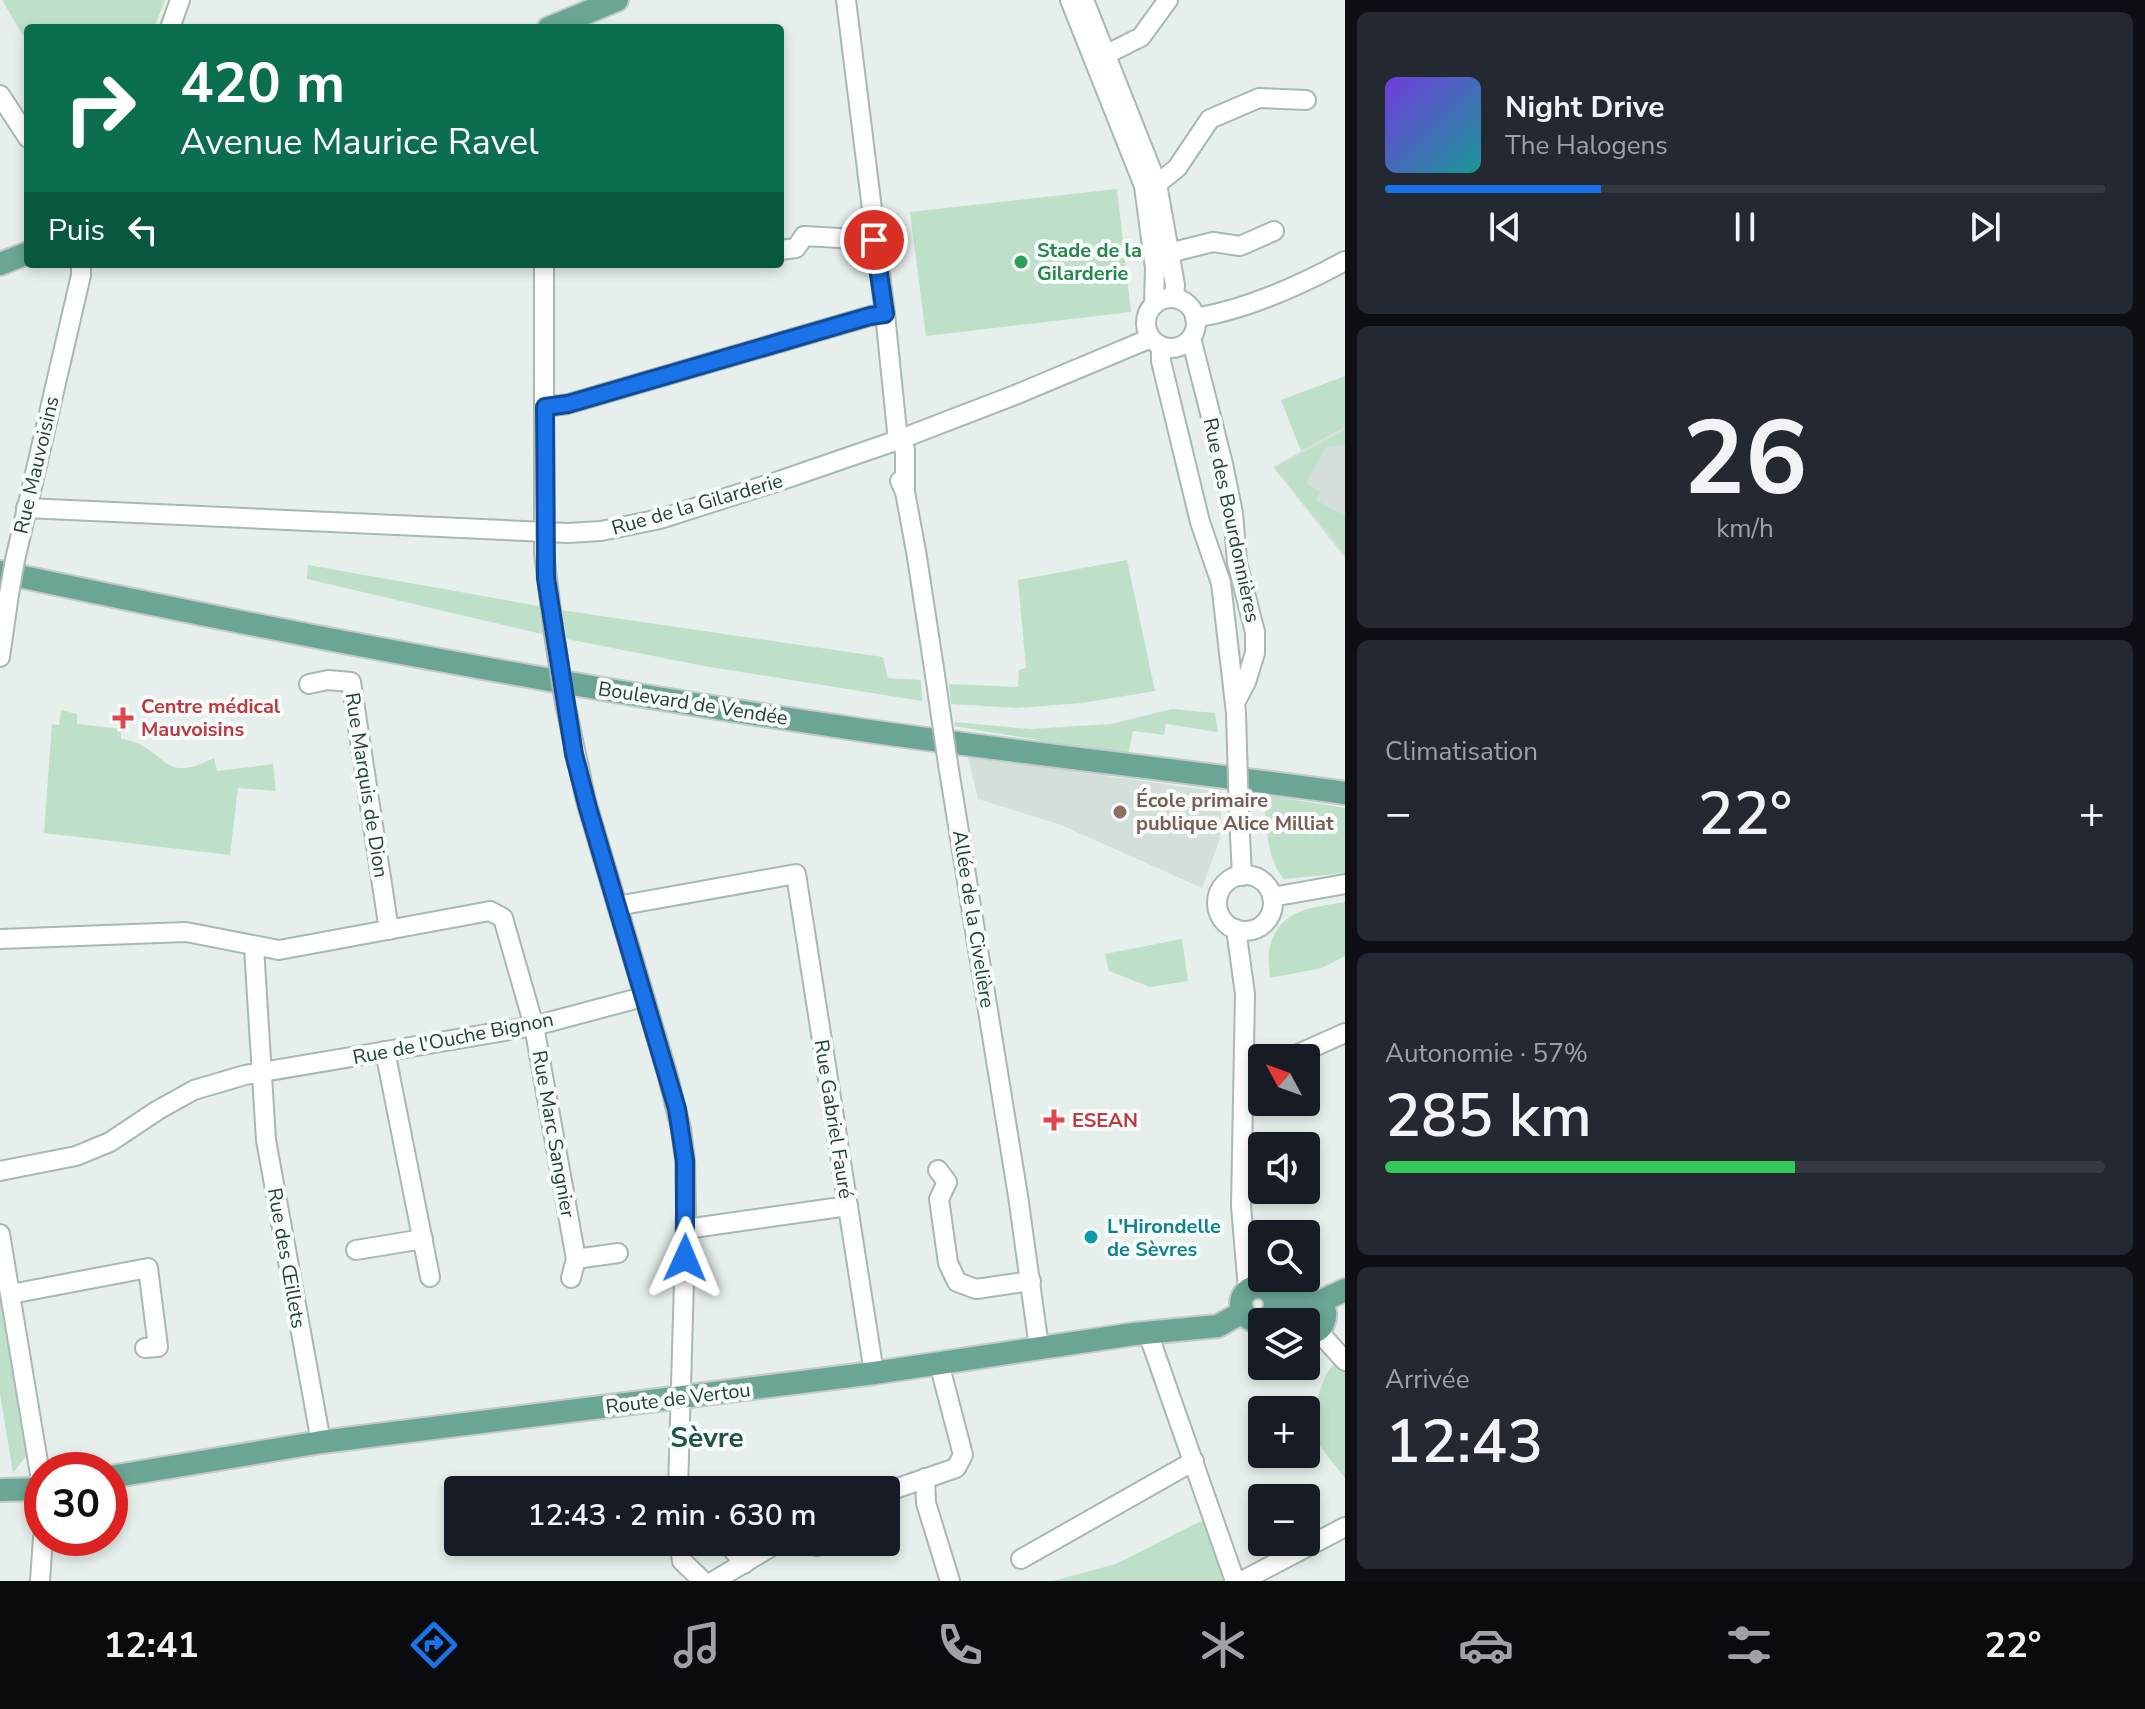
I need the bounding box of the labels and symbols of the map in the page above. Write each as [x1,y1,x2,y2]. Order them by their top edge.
pin [840,206,908,274]
place label: Stade de la Gilarderie [1037,237,1142,287]
marker: Stade de la Gilarderie [1012,253,1030,271]
street label: Rue Mauvoisins [8,394,65,537]
street label: Rue des Bourdonnières [1197,415,1266,625]
street label: Rue de la Gilarderie [608,467,786,542]
street label: Boulevard de Vendée [596,675,790,732]
street label: Rue Marquis de Dion [339,691,394,879]
place label: Centre médical Mauvoisins [141,693,281,743]
marker: Centre médical Mauvoisins [112,707,134,729]
place label: École primaire publique Alice Milliat [1136,787,1334,837]
marker: École primaire publique Alice Milliat [1111,803,1129,821]
street label: Allée de la Civelière [946,828,1001,1010]
street label: Rue de l'Ouche Bignon [350,1006,556,1071]
street label: Rue Gabriel Fauré [808,1038,859,1201]
north arrow [1248,1044,1320,1116]
street label: Rue Marc Sangnier [526,1048,582,1220]
place label: ESEAN [1072,1107,1138,1134]
marker: ESEAN [1043,1109,1065,1131]
street label: Rue des Œillets [261,1186,312,1330]
place label: L'Hirondelle de Sèvres [1107,1213,1221,1263]
position arrow [643,1216,727,1300]
marker: L'Hirondelle de Sèvres [1082,1228,1100,1246]
street label: Route de Vertou [604,1376,752,1421]
district label: Sèvre [670,1419,744,1457]
speed limit sign: 30 [24,1452,128,1556]

